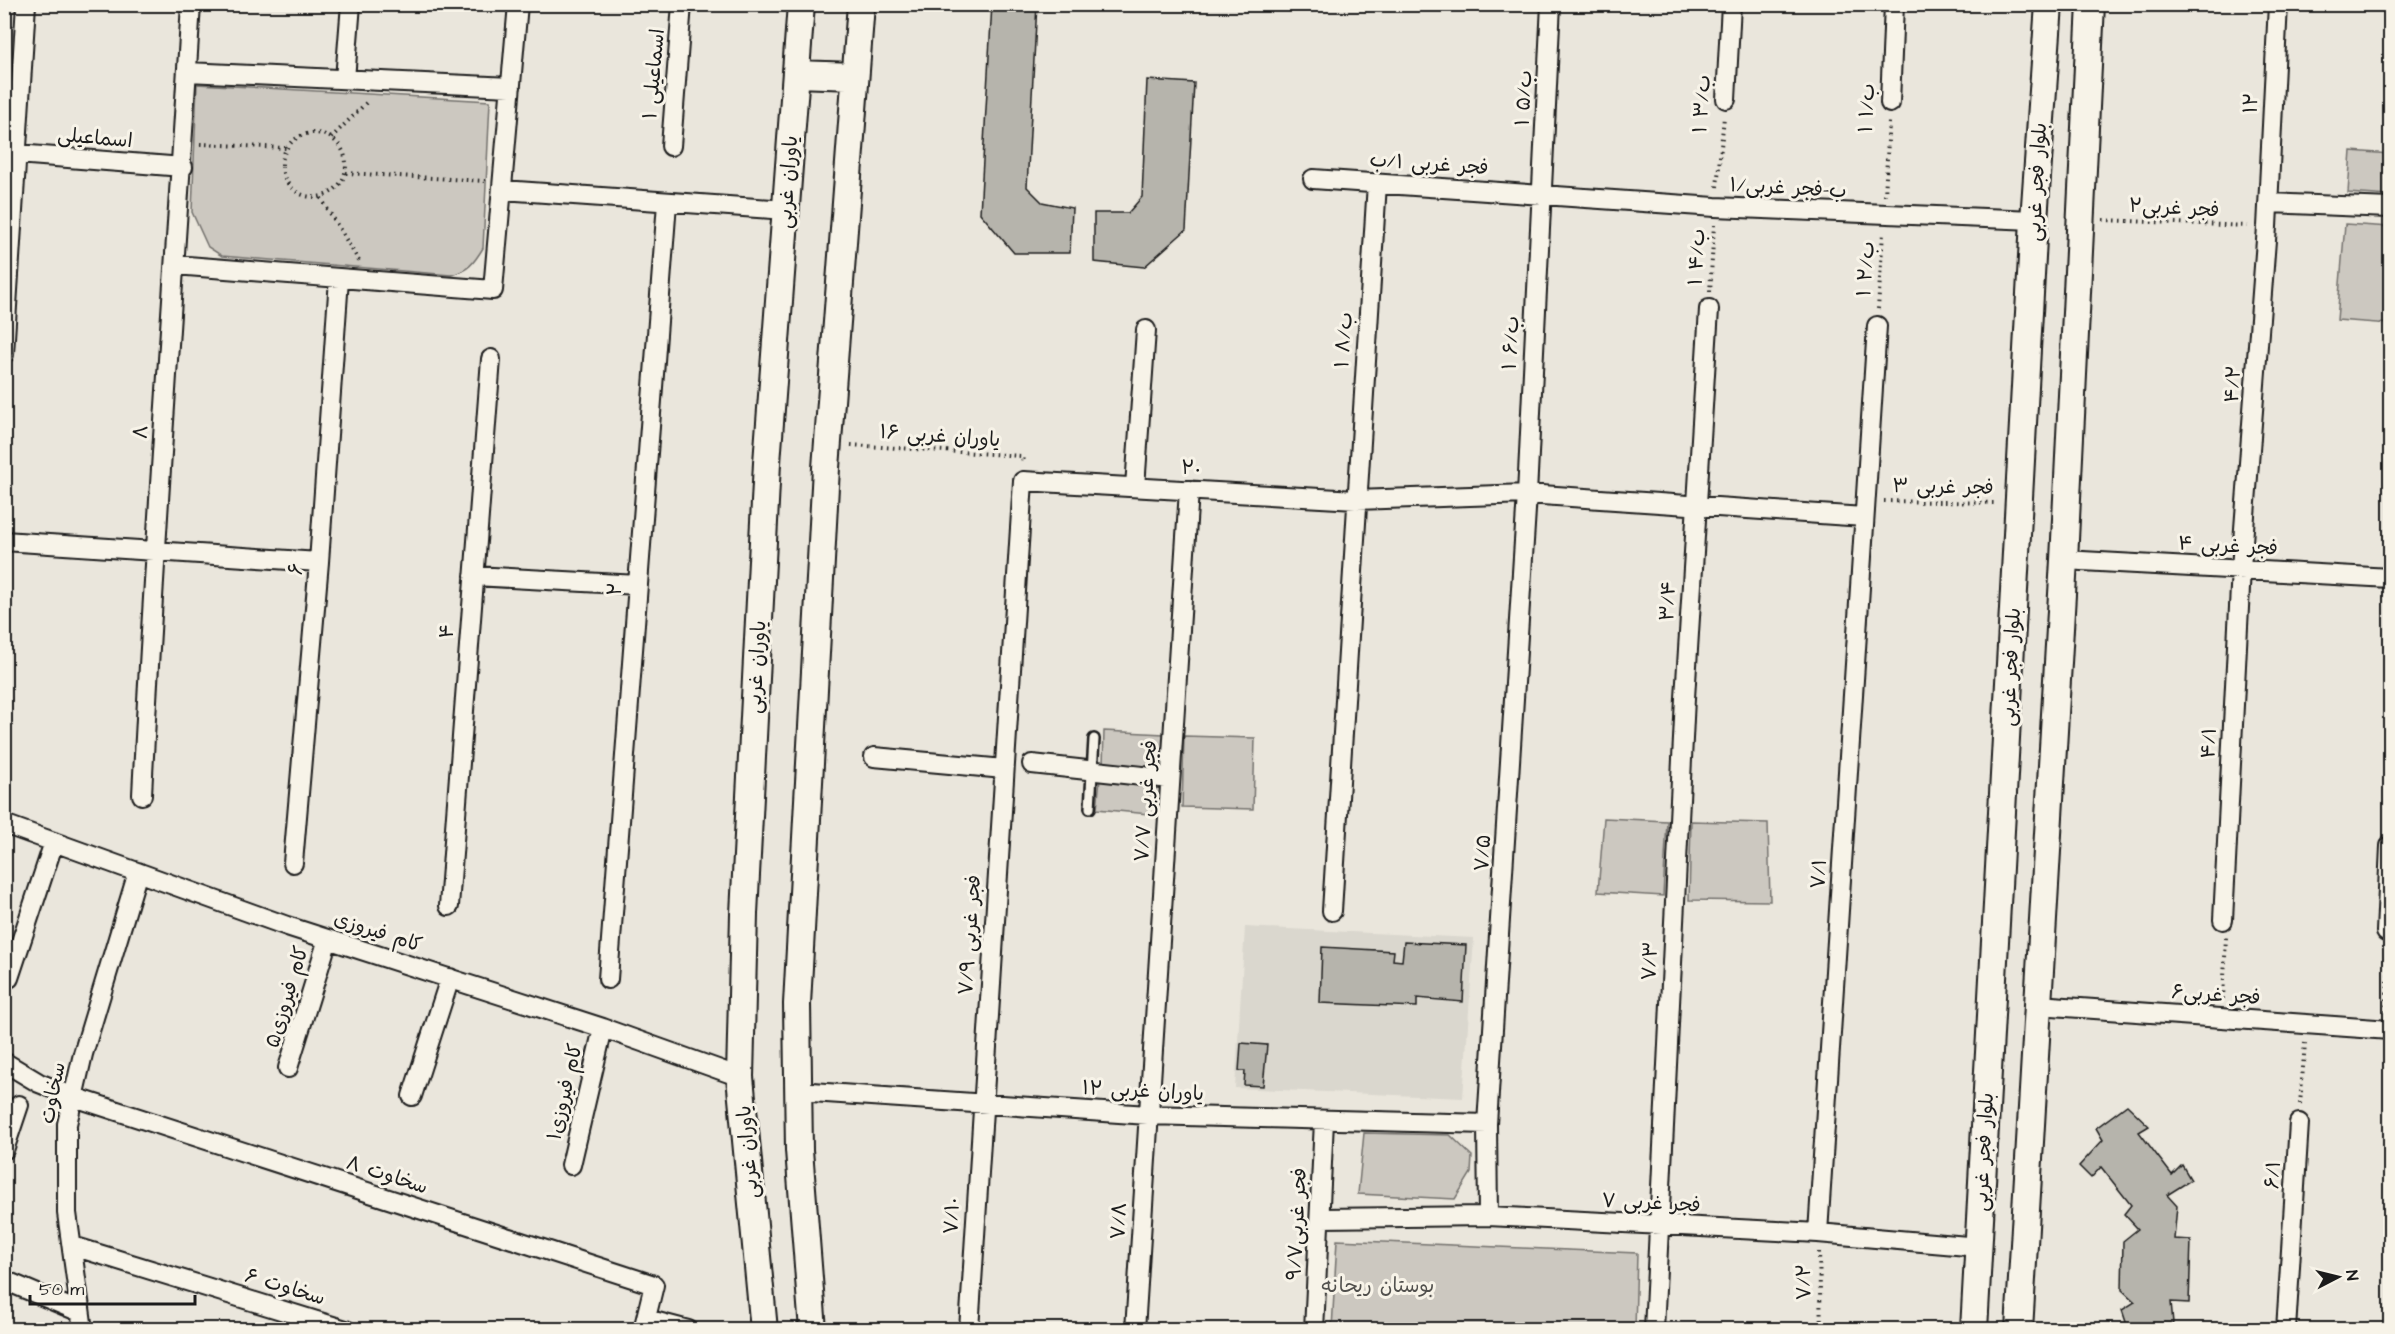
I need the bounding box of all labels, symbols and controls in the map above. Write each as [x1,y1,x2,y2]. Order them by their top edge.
street label: اسماعیلی ۱ [636,28,672,120]
street label: ۱ ب/۵ [1509,69,1539,127]
street label: ۱ ب/۳ [1686,74,1718,134]
street label: ۱ ب/۱ [1852,83,1882,133]
street label: ۱۲ [2236,92,2266,114]
street label: اسماعیلی [56,121,134,155]
street label: بلوار فجر غربی [2020,122,2054,242]
street label: یاوران غربی [771,134,805,230]
street label: فجر غربی ۱/ب [1369,146,1489,182]
street label: ۱/ب-فجر غربی [1729,171,1847,205]
street label: فجر غربی۲ [2128,192,2220,224]
street label: ۱ ب/۴ [1682,228,1712,286]
street label: ۱ ب/۲ [1850,240,1882,298]
street label: ۱ ب/۸ [1328,311,1360,369]
street label: ۱ ب/۶ [1496,315,1526,371]
street label: ۴/۲ [2218,364,2248,404]
street label: ۱۶ یاوران غربی [879,418,1001,454]
street label: ۸ [127,424,155,440]
street label: ۲۰ [1180,453,1202,483]
street label: ۳ فجر غربی [1892,472,1994,502]
street label: ۴ فجر غربی [2177,529,2279,563]
street label: ۶ [282,562,310,576]
street label: ۳/۴ [1653,580,1683,622]
street label: ۲ [601,581,629,597]
street label: بلوار فجر غربی [1994,607,2028,727]
street label: یاوران غربی [741,620,773,714]
street label: ۴ [433,623,461,639]
street label: ۴/۱ [2194,727,2224,759]
street label: ۷/۷ فجر غربی [1128,739,1164,863]
street label: ۷/۵ [1468,834,1498,872]
street label: ۷/۱ [1804,858,1834,890]
street label: ۷/۹ فجر غربی [952,874,988,996]
street label: کام فیروزی [330,905,426,959]
street label: ۷/۳ [1635,940,1665,982]
street label: کام فیروزی۵ [258,943,316,1051]
street label: فجر غربی۶ [2171,978,2261,1012]
street label: کام فیروزی۱ [540,1041,590,1143]
street label: سخاوت [33,1060,73,1126]
street label: ۱۲ یاوران غربی [1081,1074,1205,1108]
street label: بلوار فجر غربی [1967,1092,2001,1212]
street label: یاوران غربی [730,1104,766,1200]
street label: سخاوت ۸ [343,1149,431,1201]
street label: ۶/۱ [2258,1160,2288,1190]
street label: فجر غربی۹/۷ [1280,1167,1314,1281]
street label: ۷ فجر غربی [1601,1186,1701,1220]
street label: ۷/۱۰ [937,1197,967,1235]
street label: ۷/۸ [1104,1202,1134,1240]
north arrow [2308,1247,2368,1307]
street label: سخاوت ۶ [241,1262,329,1312]
street label: ۷/۲ [1790,1263,1818,1301]
scale bar [30,1268,195,1306]
text: N [2340,1269,2363,1282]
park label: بوستان ریحانه [1322,1272,1434,1300]
text: 50 m [39,1277,84,1302]

